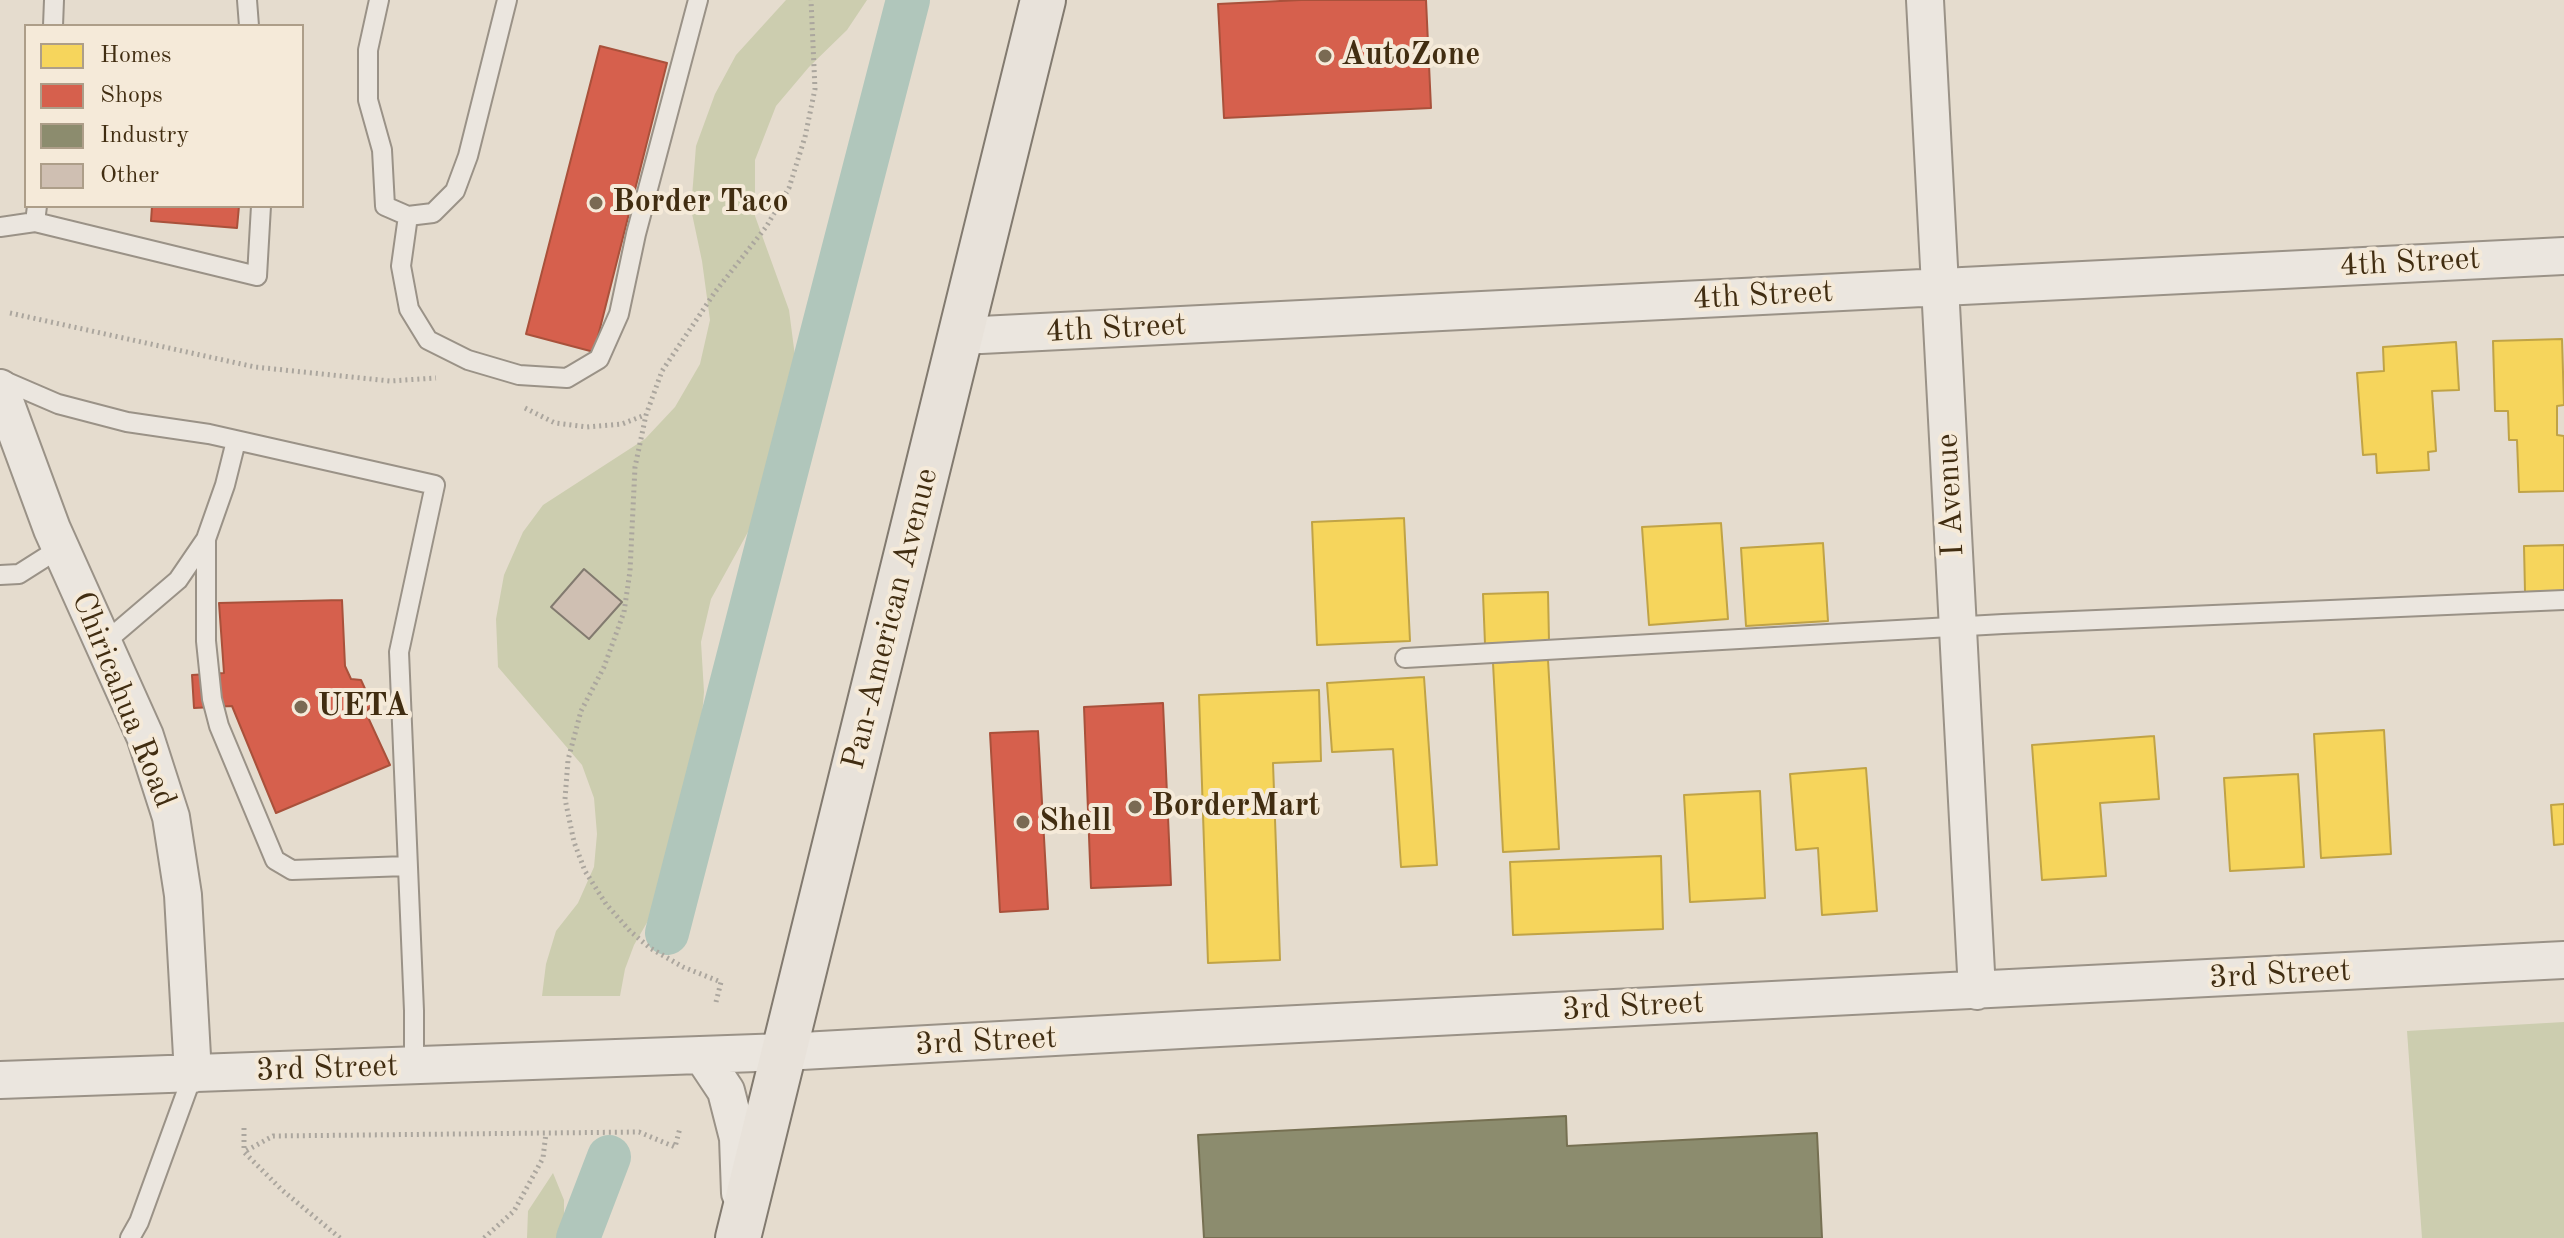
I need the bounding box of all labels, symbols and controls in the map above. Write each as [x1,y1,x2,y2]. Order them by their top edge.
legend [24,24,304,208]
place label: AutoZone [1341,37,1480,75]
text: Homes [100,44,171,68]
marker: AutoZone [1316,47,1334,65]
text: Shops [100,84,163,108]
text: Industry [100,124,189,148]
text: Other [100,164,159,188]
place label: Border Taco [612,184,789,222]
marker: Border Taco [587,194,605,212]
street label: 4th Street [2339,240,2481,286]
street label: 4th Street [1692,273,1834,319]
street label: 4th Street [1045,306,1187,352]
street label: I Avenue [1929,432,1973,558]
street label: Pan-American Avenue [835,464,947,774]
street label: Chiricahua Road [62,586,184,814]
place label: UETA [317,688,409,726]
marker: UETA [292,698,310,716]
place label: BorderMart [1151,788,1320,826]
marker: BorderMart [1126,798,1144,816]
place label: Shell [1039,803,1112,841]
marker: Shell [1014,813,1032,831]
street label: 3rd Street [2208,952,2352,998]
street label: 3rd Street [1561,984,1705,1030]
street label: 3rd Street [914,1019,1058,1065]
street label: 3rd Street [255,1047,399,1091]

